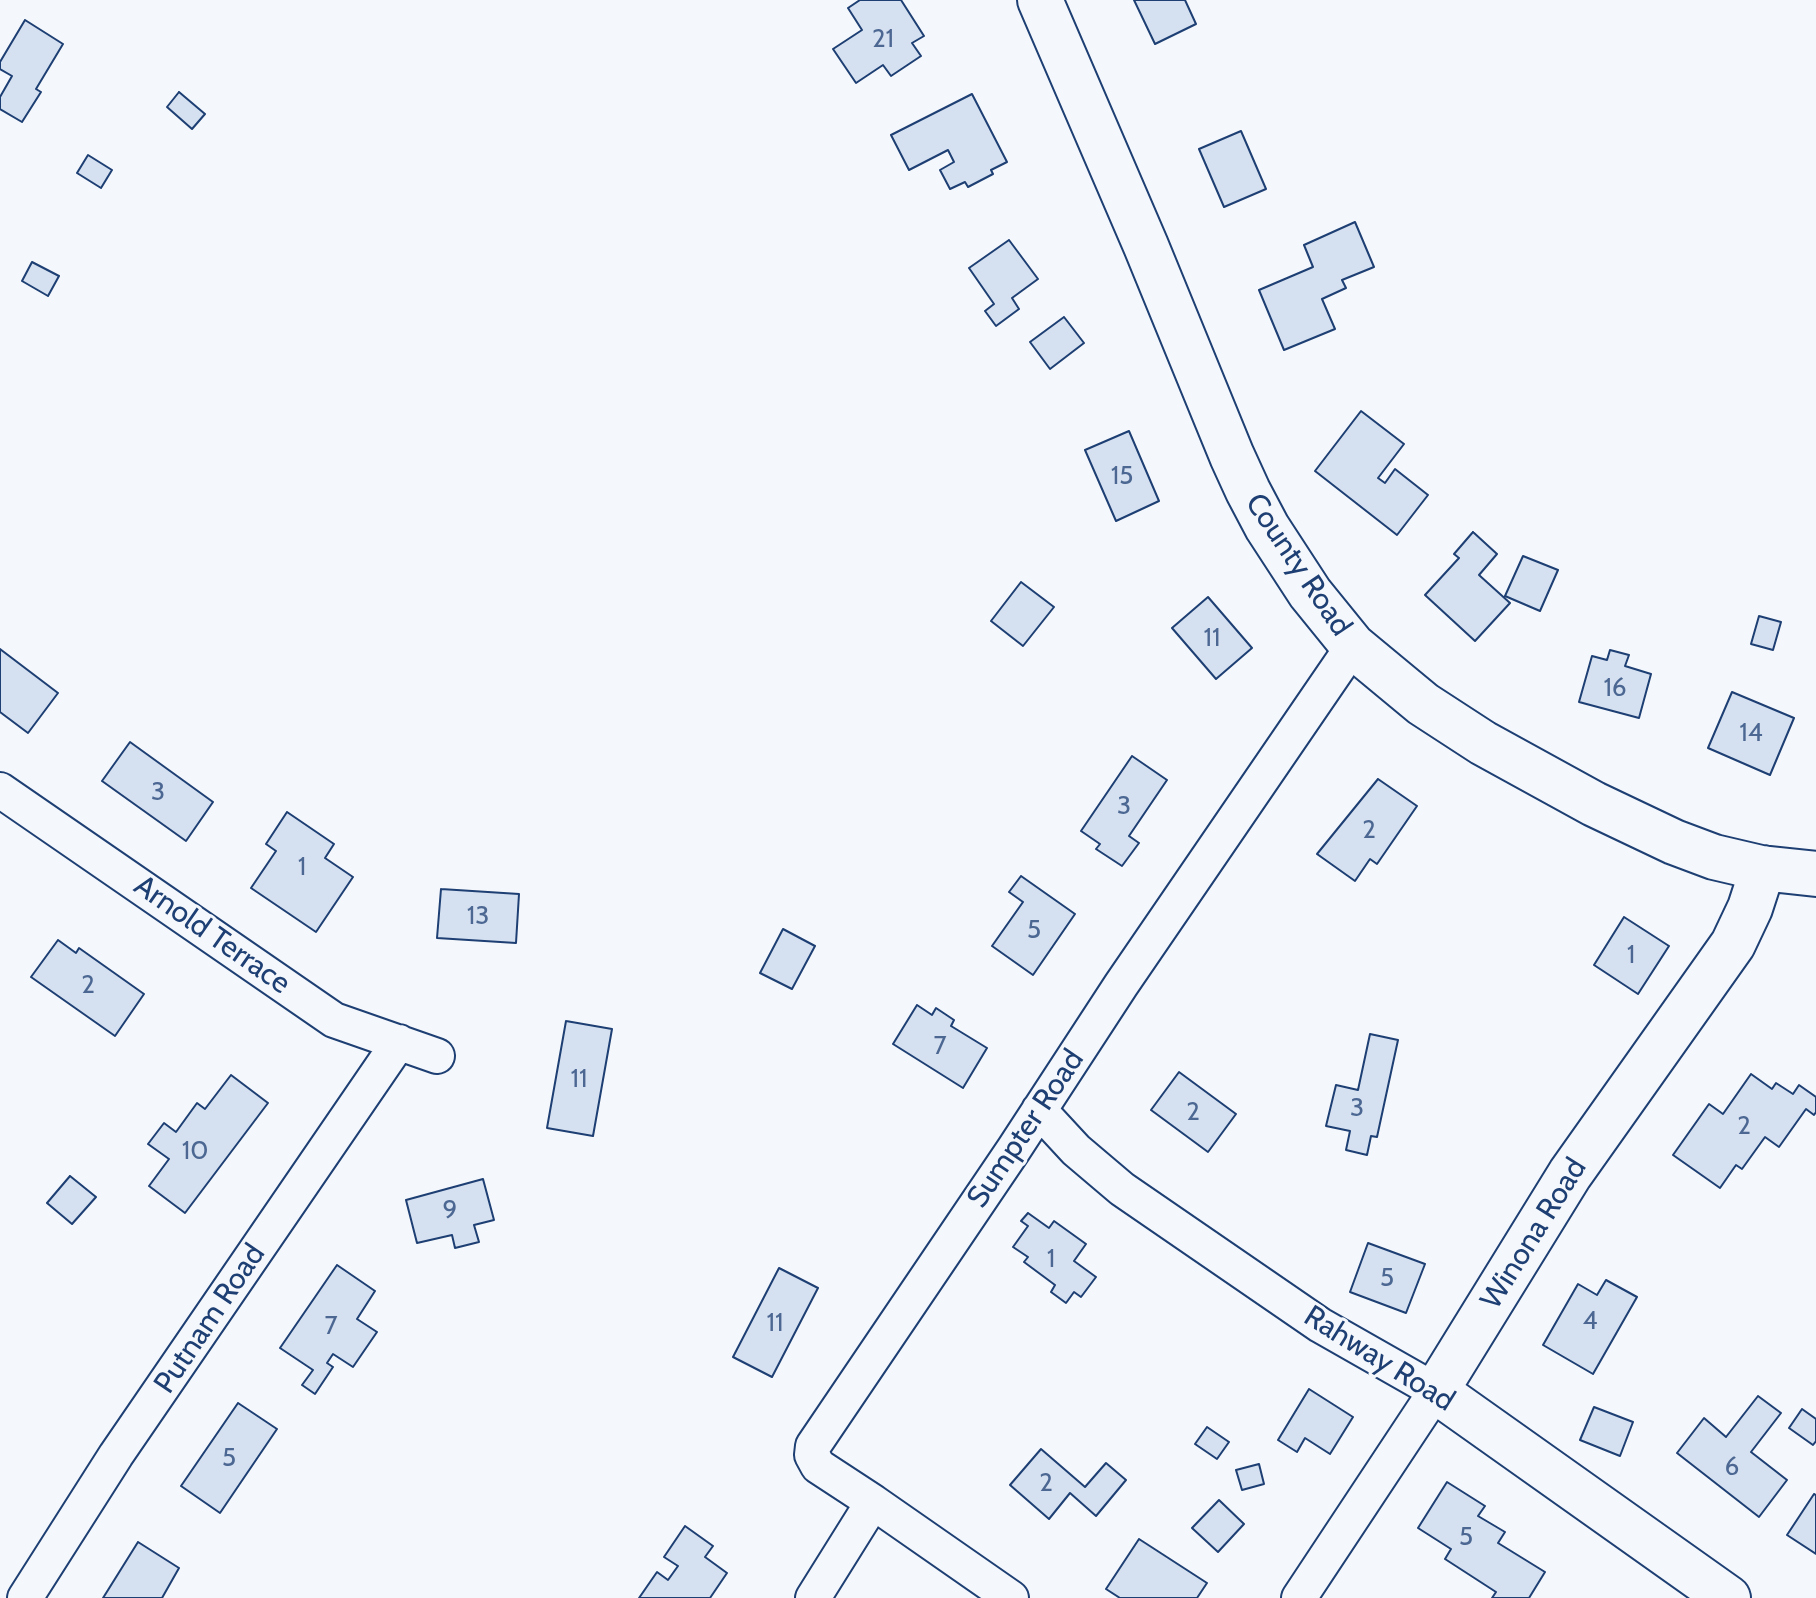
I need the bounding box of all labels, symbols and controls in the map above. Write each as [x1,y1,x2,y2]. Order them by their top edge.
house number: 21 [872,23,894,55]
house number: 15 [1111,460,1133,492]
street label: County Road [1237,487,1359,643]
house number: 11 [1204,622,1220,654]
house number: 16 [1603,672,1627,704]
house number: 14 [1739,717,1763,749]
house number: 3 [151,776,165,808]
house number: 3 [1117,790,1131,822]
house number: 2 [1362,814,1376,846]
house number: 1 [298,851,306,883]
street label: Arnold Terrace [127,868,297,1002]
house number: 13 [467,900,489,932]
house number: 5 [1027,914,1041,946]
house number: 1 [1627,939,1635,971]
house number: 2 [81,969,95,1001]
house number: 7 [933,1030,947,1062]
street label: Sumpter Road [960,1043,1092,1215]
house number: 11 [571,1063,587,1095]
house number: 3 [1350,1092,1364,1124]
house number: 2 [1186,1096,1200,1128]
house number: 2 [1737,1110,1751,1142]
house number: 10 [182,1135,208,1167]
street label: Winona Road [1473,1152,1595,1316]
house number: 9 [443,1194,457,1226]
street label: Putnam Road [147,1238,273,1400]
house number: 1 [1047,1243,1055,1275]
house number: 5 [1380,1262,1394,1294]
street label: Rahway Road [1297,1298,1461,1420]
house number: 4 [1582,1305,1598,1337]
house number: 11 [767,1307,783,1339]
house number: 7 [324,1310,338,1342]
house number: 5 [222,1442,236,1474]
house number: 6 [1725,1451,1739,1483]
house number: 2 [1039,1467,1053,1499]
house number: 5 [1459,1521,1473,1553]

